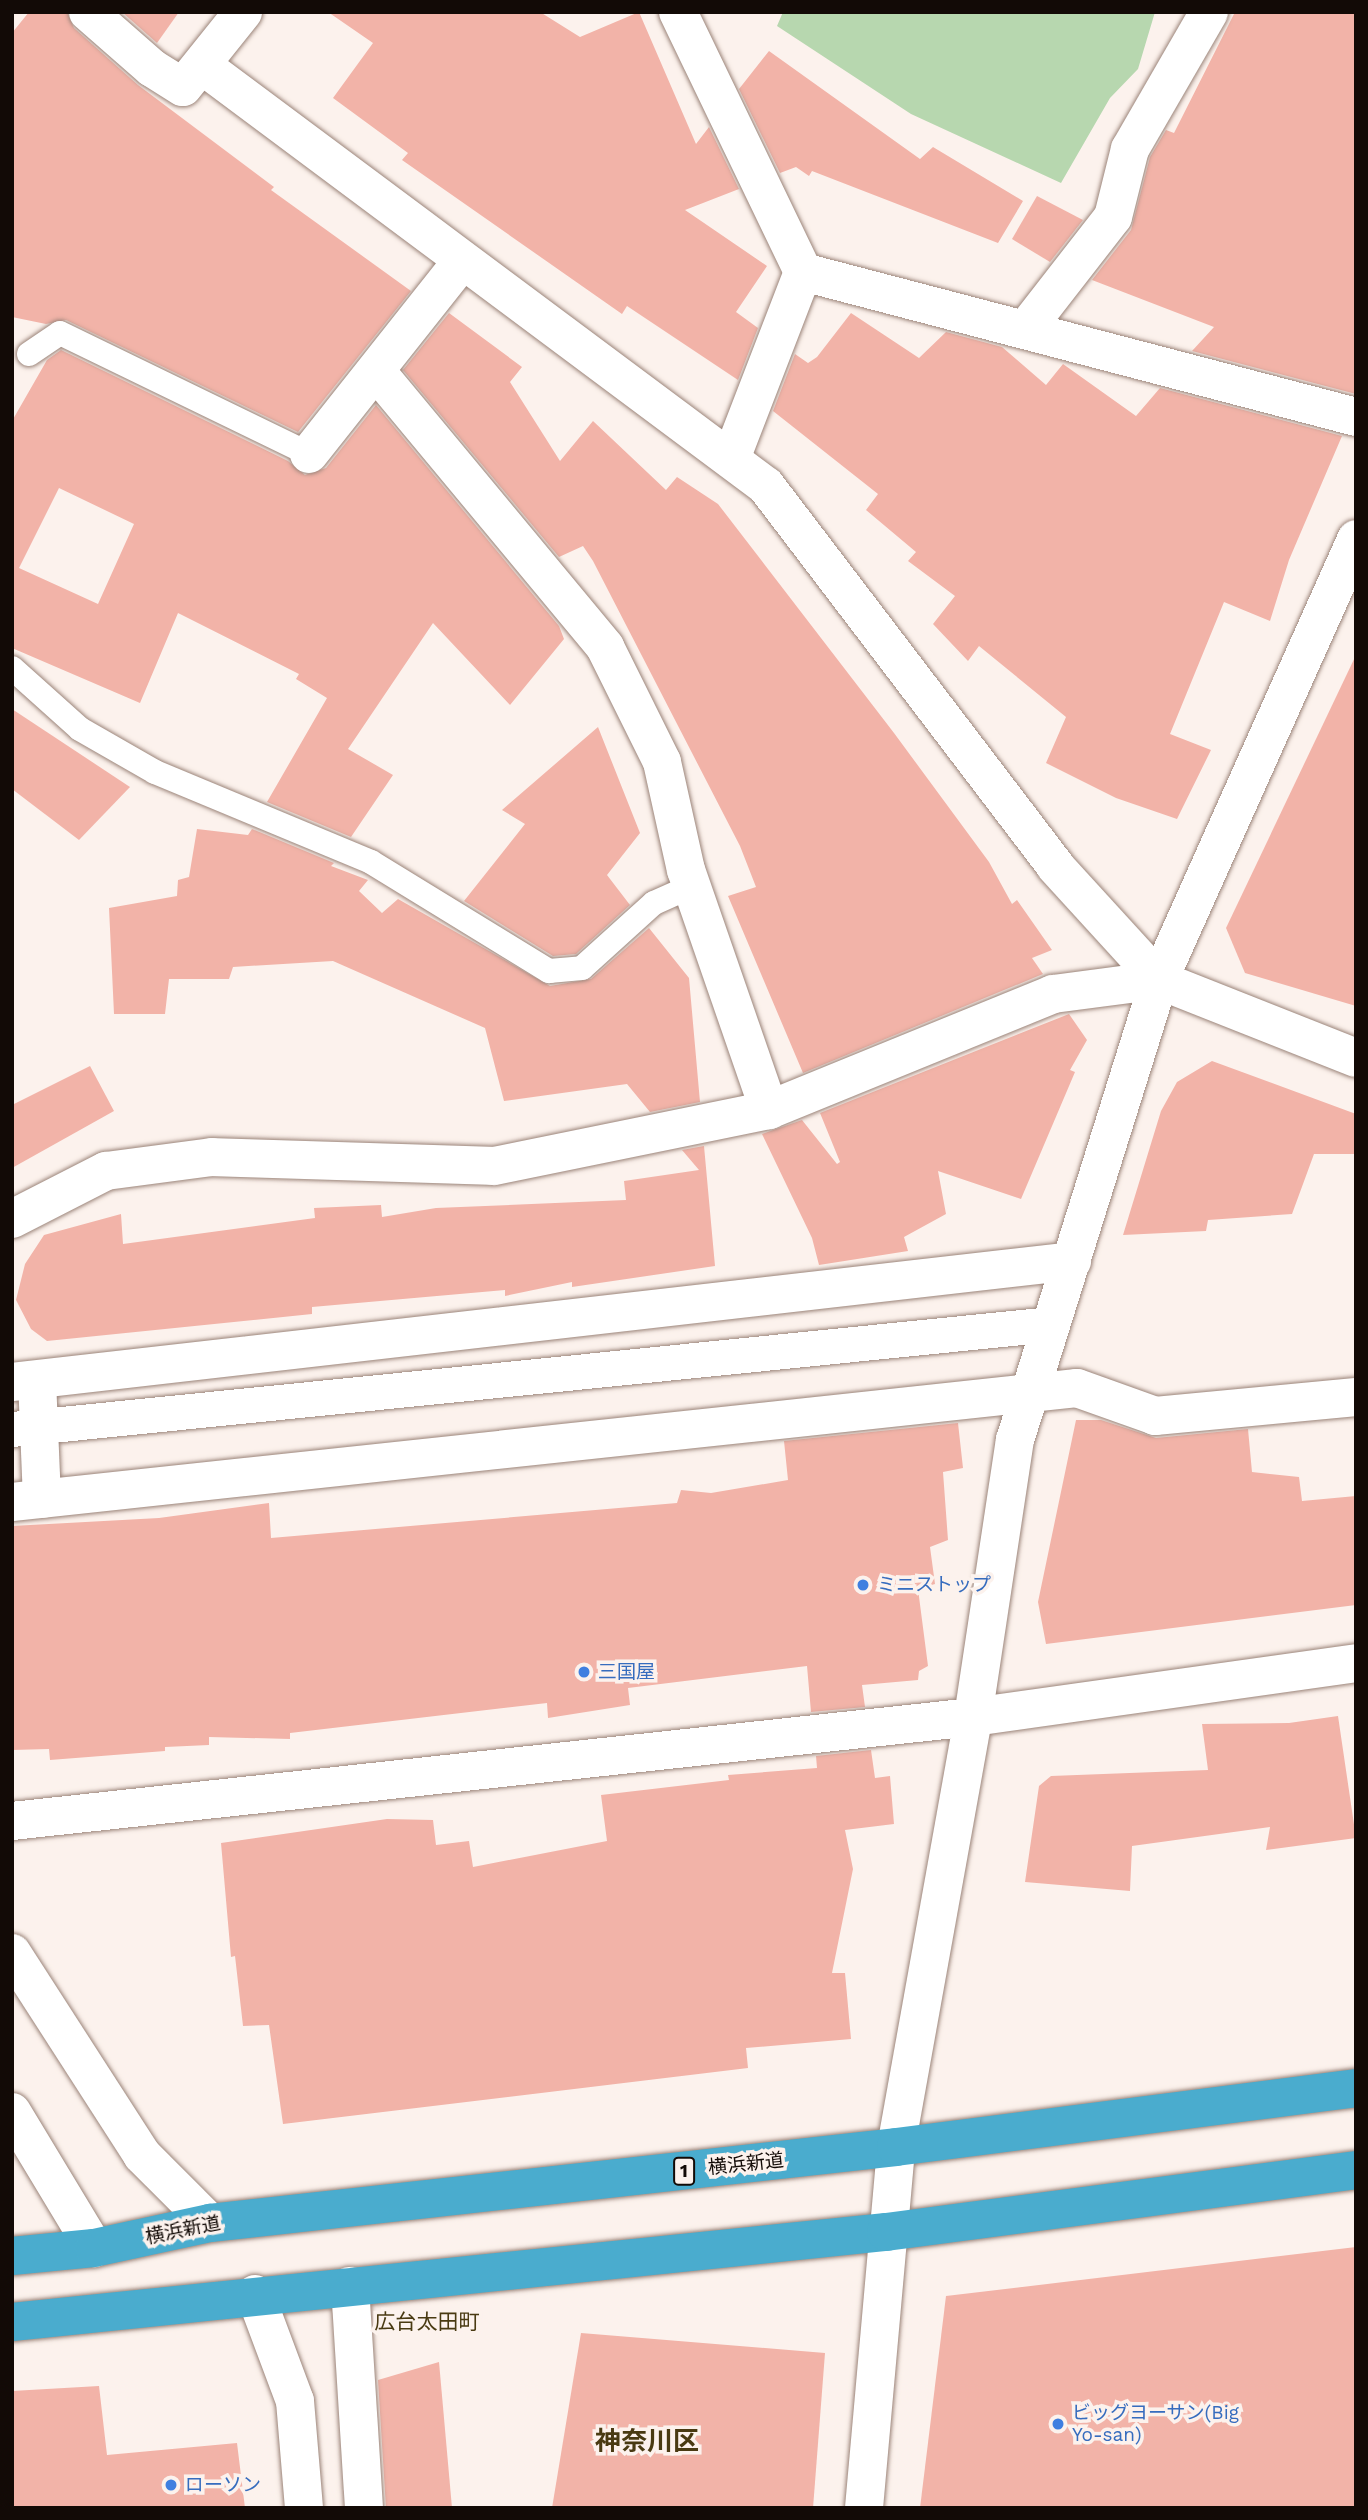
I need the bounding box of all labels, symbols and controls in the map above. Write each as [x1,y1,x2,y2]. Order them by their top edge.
place label: ミニストップ [877,1574,991,1596]
marker: ミニストップ [855,1577,871,1593]
place label: 三国屋 [598,1661,655,1683]
marker: 三国屋 [576,1664,592,1680]
street label: 横浜新道 [707,2149,785,2179]
road number: 1 [672,2157,696,2186]
street label: 横浜新道 [144,2212,222,2248]
district label: 広台太田町 [375,2309,479,2335]
place label: ビッグヨーサン(Big Yo-san) [1072,2402,1239,2446]
marker: ビッグヨーサン(Big Yo-san) [1050,2416,1066,2432]
district label: 神奈川区 [595,2426,699,2458]
place label: ローソン [185,2474,261,2496]
marker: ローソン [163,2477,179,2493]

